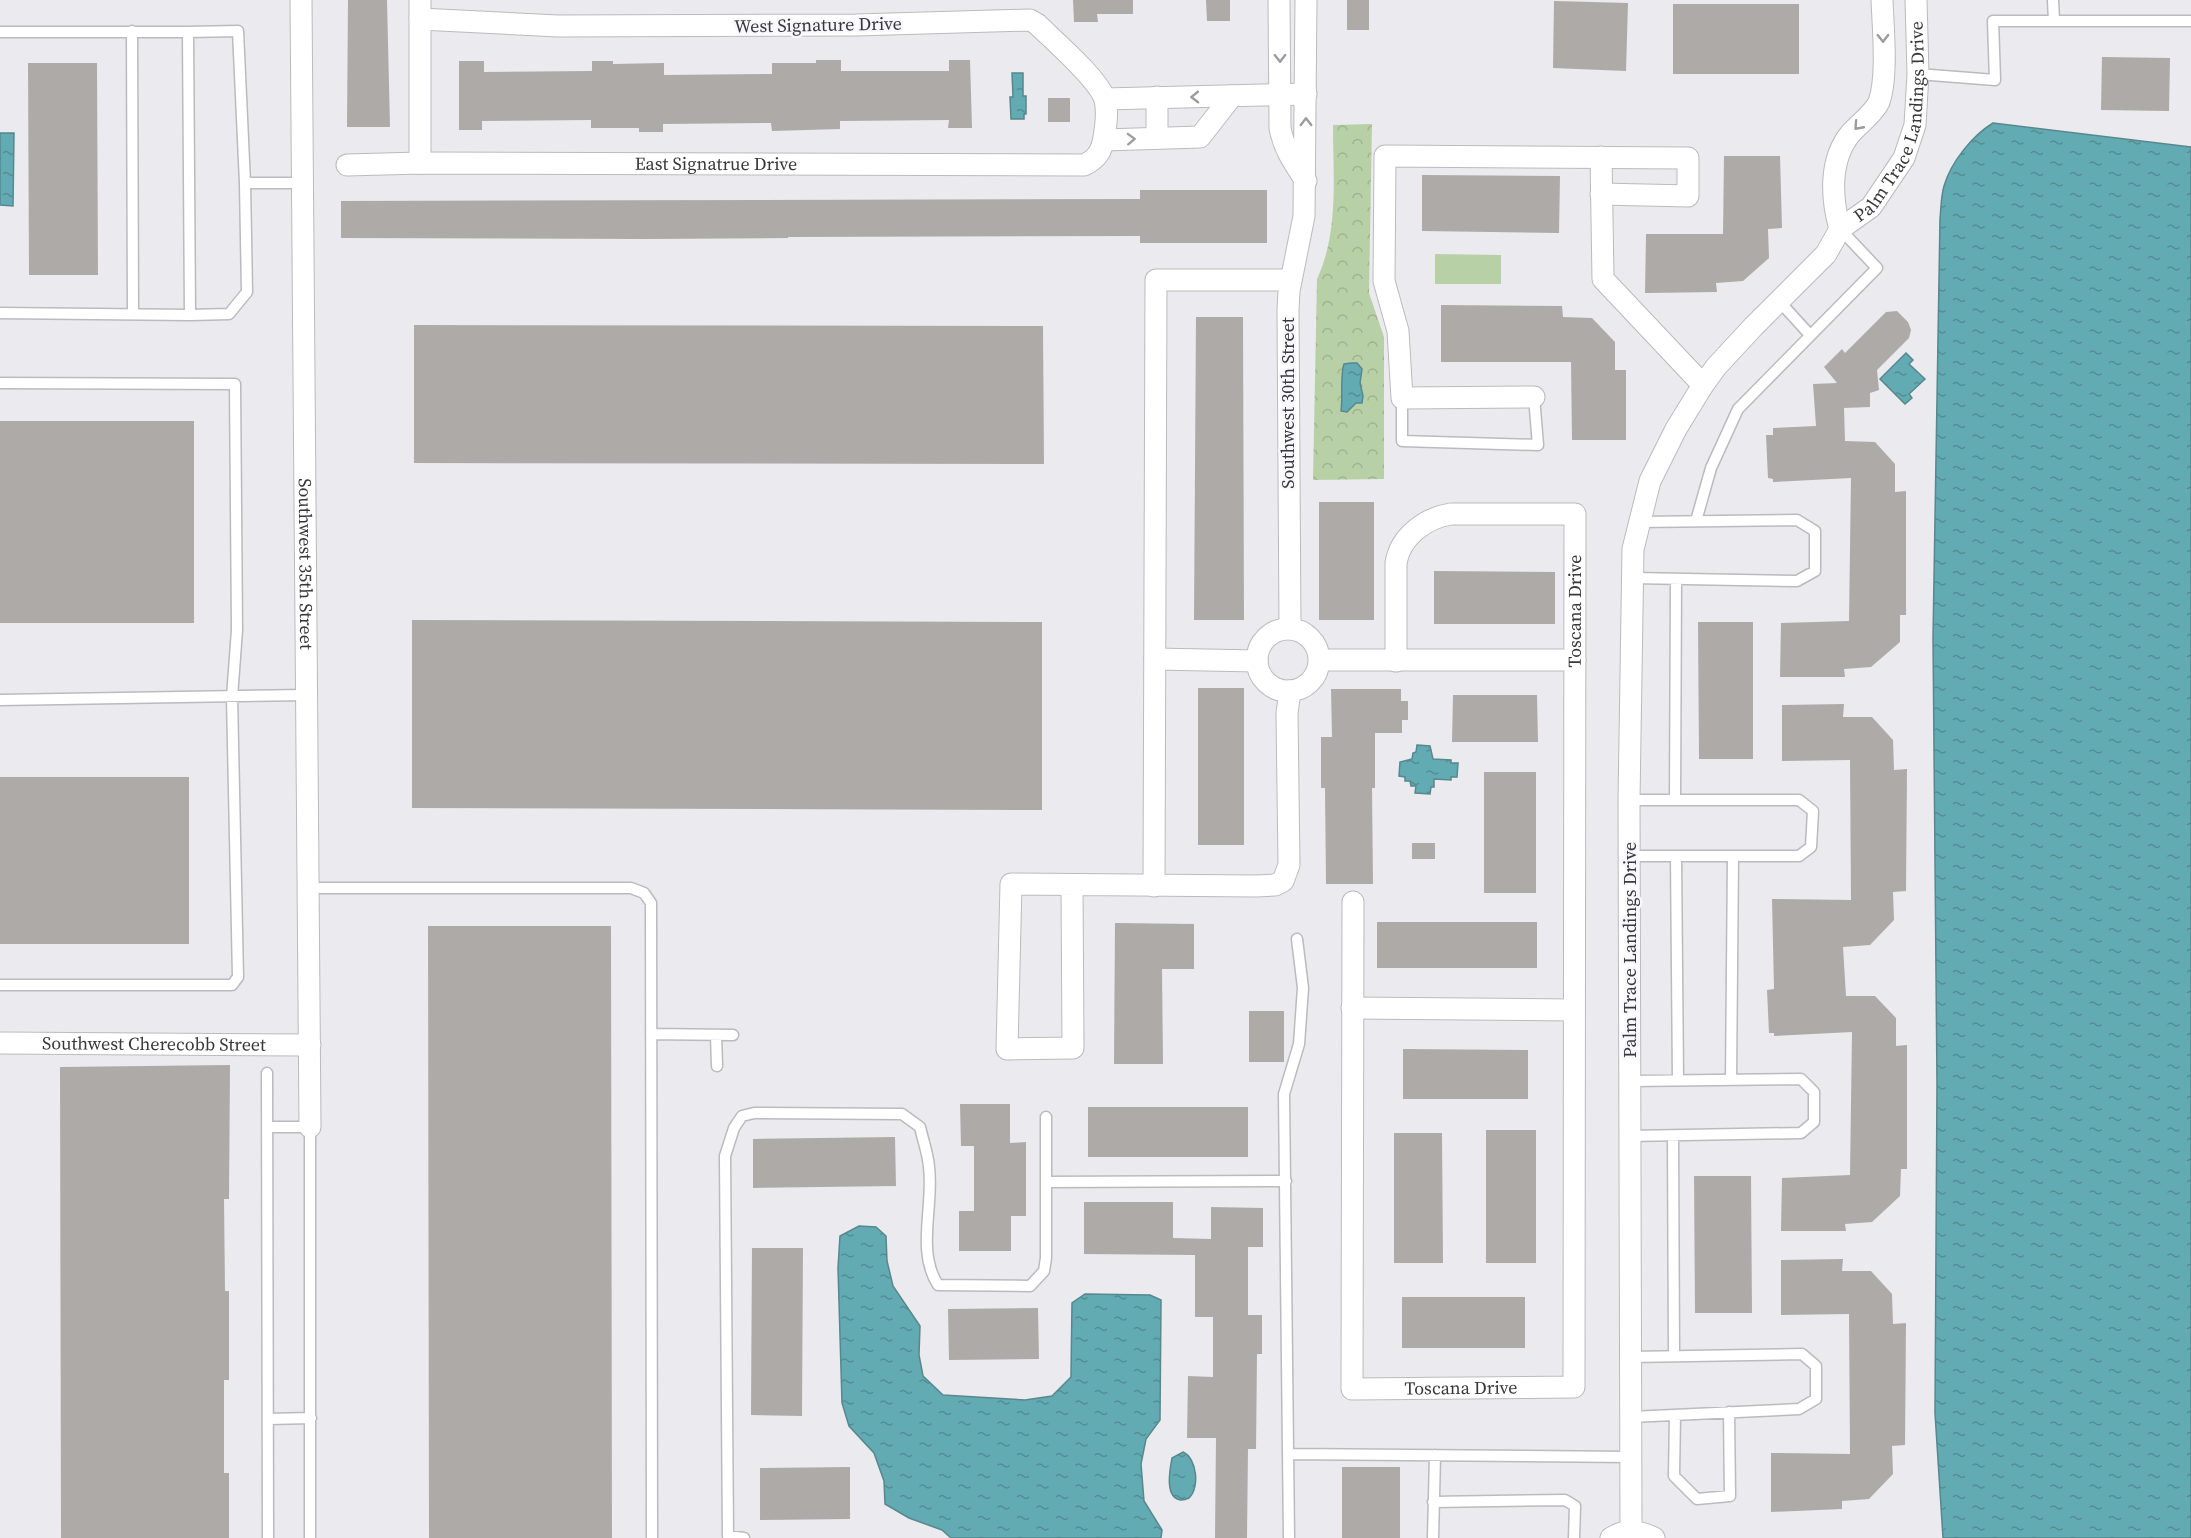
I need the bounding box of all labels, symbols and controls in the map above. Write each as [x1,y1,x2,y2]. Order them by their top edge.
street label: West Signature Drive [734,11,902,38]
street label: Palm Trace Landings Drive [1848,21,1930,228]
one-way arrow [1877,33,1889,42]
one-way arrow [1274,54,1286,63]
one-way arrow [1190,90,1199,103]
one-way arrow [1300,118,1312,127]
one-way arrow [1854,119,1865,129]
one-way arrow [1126,133,1135,146]
street label: East Signatrue Drive [635,151,797,176]
street label: Southwest 30th Street [1275,317,1300,489]
street label: Southwest 35th Street [293,478,319,650]
street label: Toscana Drive [1562,555,1587,667]
street label: Palm Trace Landings Drive [1617,842,1642,1058]
street label: Southwest Cherecobb Street [42,1030,266,1057]
street label: Toscana Drive [1404,1375,1518,1401]

